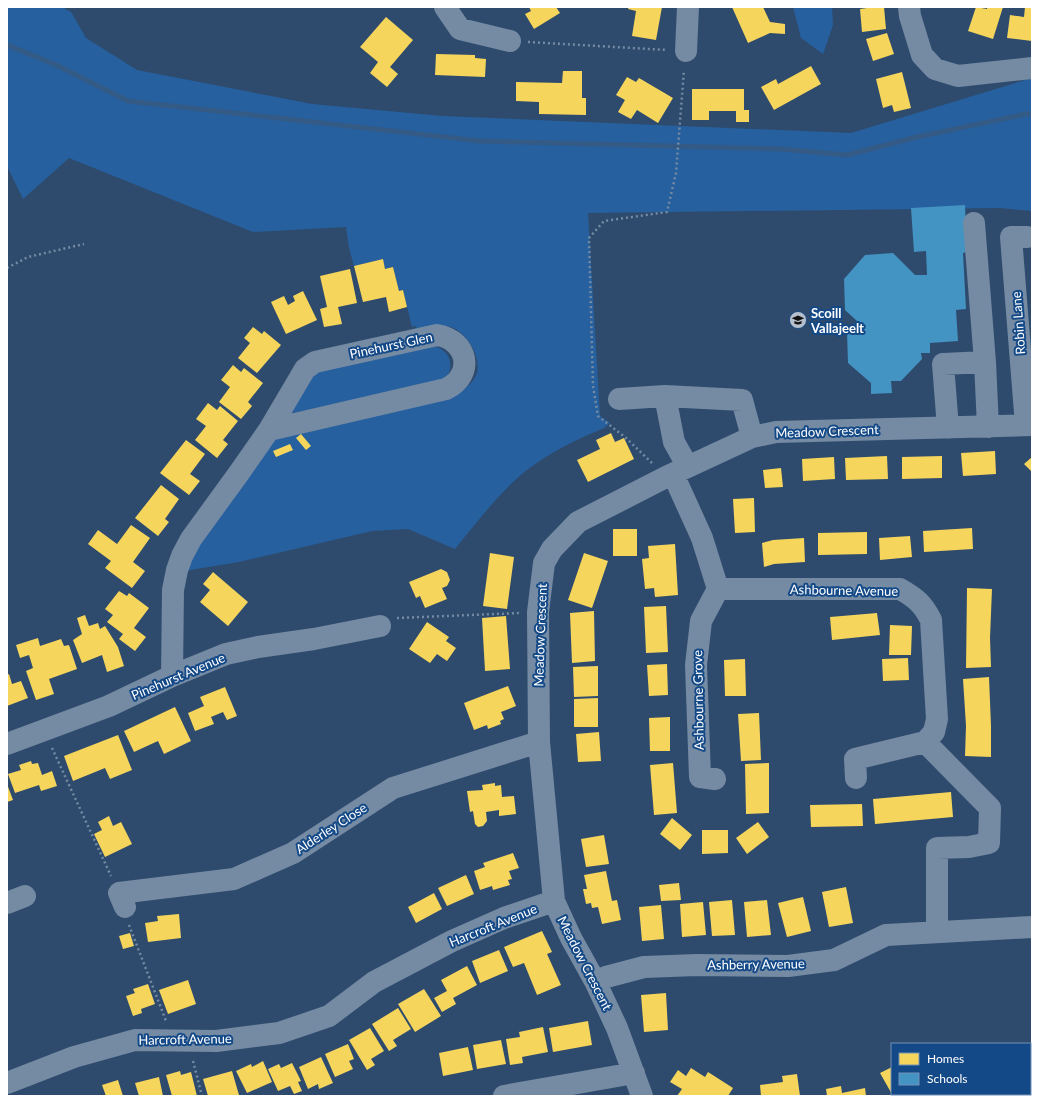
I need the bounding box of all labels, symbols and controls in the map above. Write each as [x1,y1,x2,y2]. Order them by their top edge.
street label: Robin Lane [1008,291,1028,355]
place label: Scoill Vallajeelt [810,305,864,336]
school or university icon: Scoill Vallajeelt [788,310,808,330]
street label: Pinehurst Glen [348,328,434,362]
street label: Meadow Crescent [775,421,879,441]
street label: Ashbourne Avenue [790,581,898,599]
street label: Meadow Crescent [530,583,550,687]
street label: Pinehurst Avenue [129,649,227,703]
street label: Ashbourne Grove [689,650,707,750]
street label: Alderley Close [292,799,370,857]
street label: Harcroft Avenue [447,900,539,950]
street label: Meadow Crescent [554,913,616,1013]
street label: Ashberry Avenue [707,955,805,973]
street label: Harcroft Avenue [138,1030,232,1048]
legend [891,1043,1031,1095]
text: Homes [927,1051,964,1066]
text: Schools [927,1071,968,1086]

